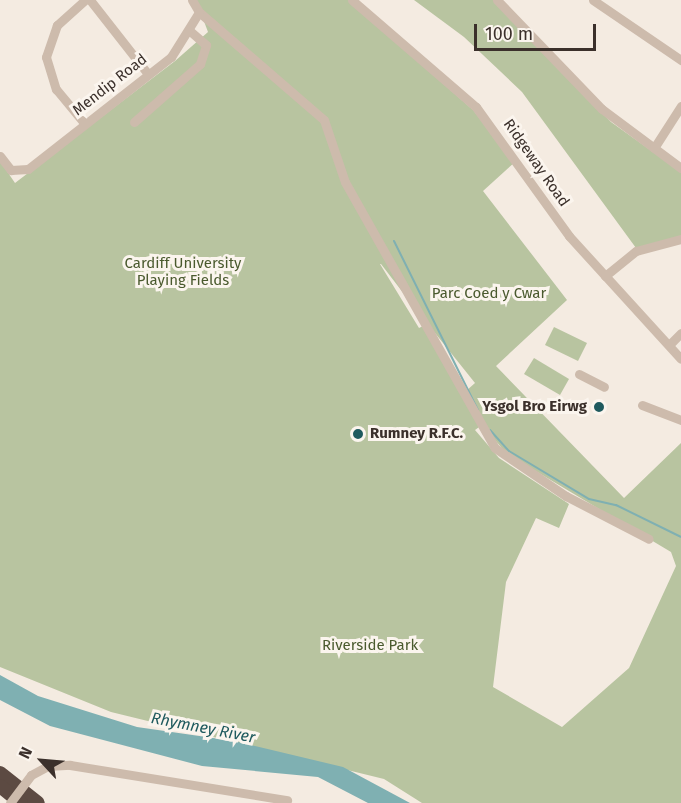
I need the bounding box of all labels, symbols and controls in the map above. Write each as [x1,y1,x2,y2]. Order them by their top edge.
scale bar [477,12,598,50]
text: 100 m [485,23,533,45]
street label: Mendip Road [69,50,151,120]
street label: Ridgeway Road [499,116,573,210]
park label: Cardiff University Playing Fields [125,254,241,289]
park label: Parc Coed y Cwar [432,285,546,303]
place label: Ysgol Bro Eirwg [482,398,587,416]
marker: Ysgol Bro Eirwg [592,400,606,414]
place label: Rumney R.F.C. [370,425,463,443]
marker: Rumney R.F.C. [351,427,365,441]
park label: Riverside Park [322,637,418,655]
water label: Rhymney River [149,708,257,748]
north arrow [12,731,72,791]
text: N [15,744,36,762]

